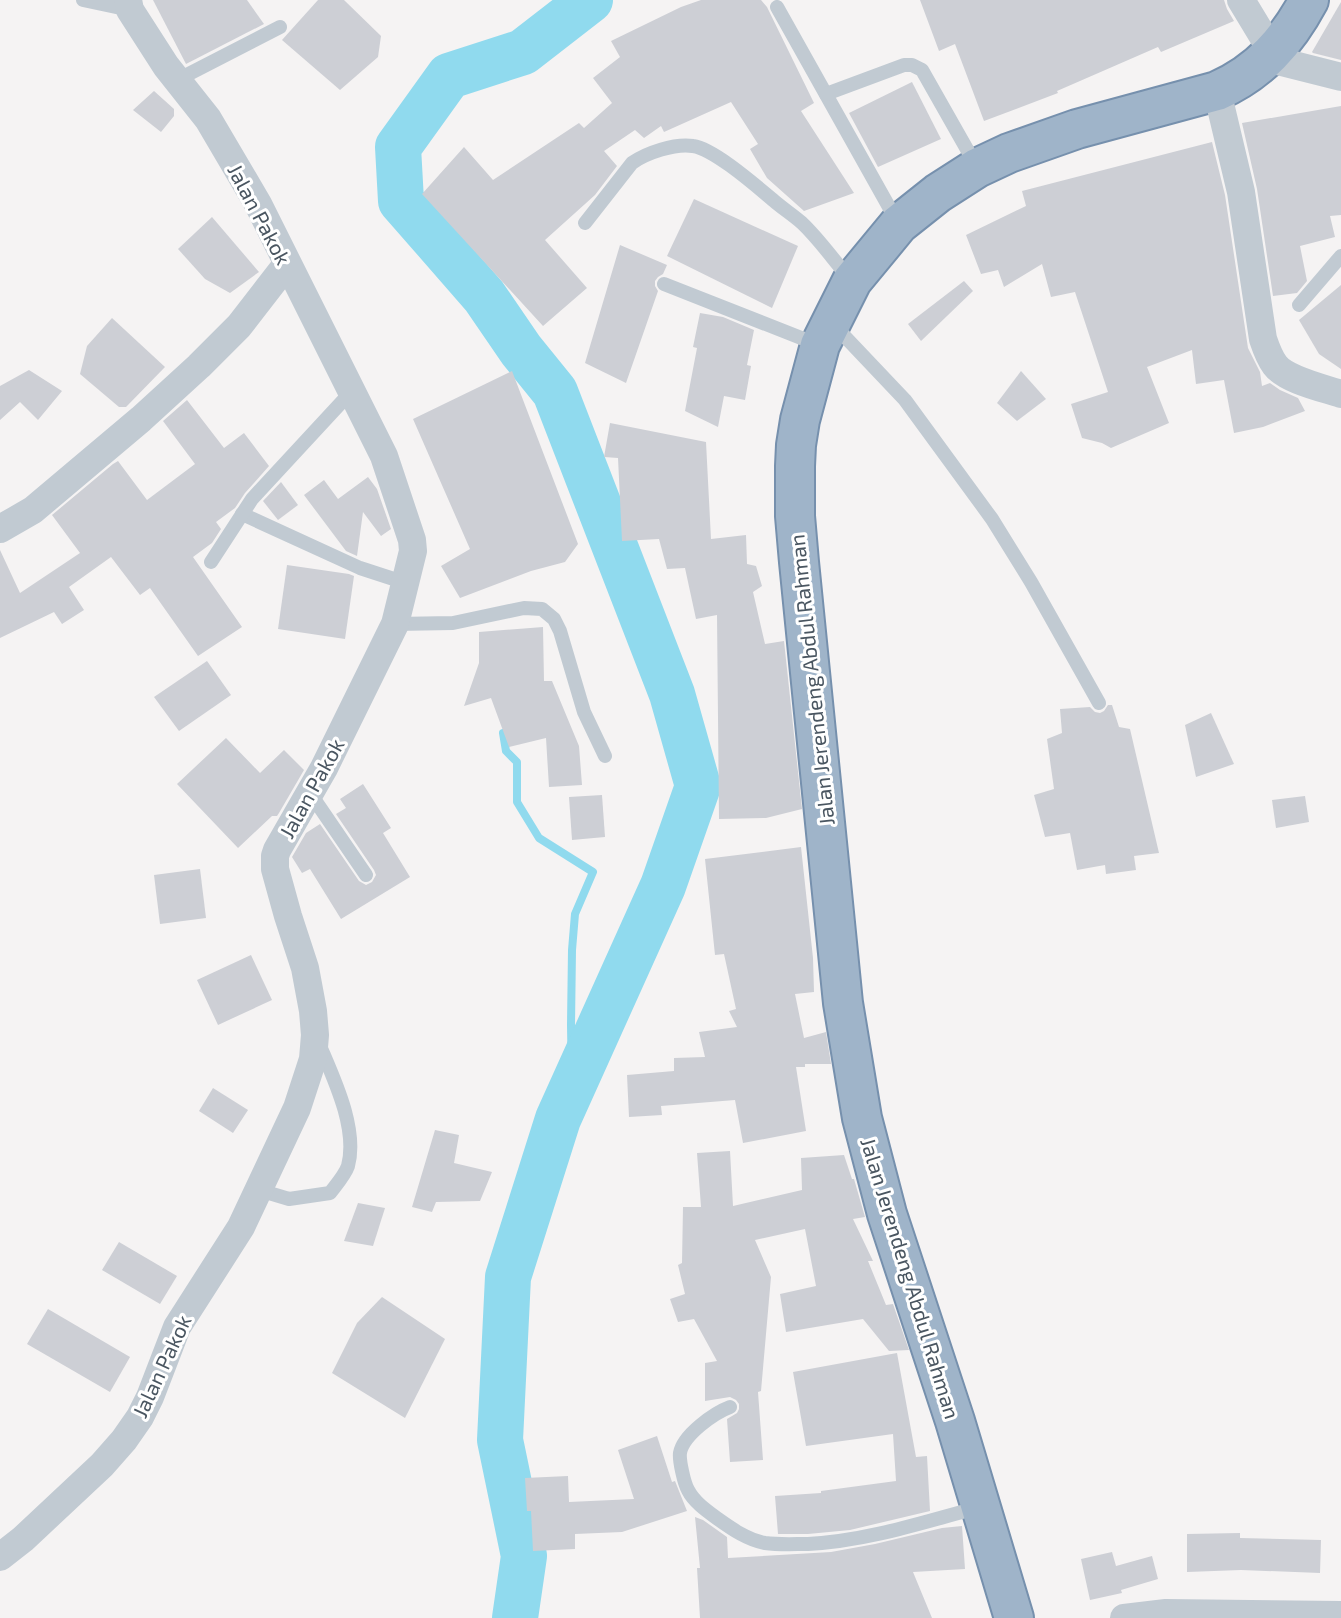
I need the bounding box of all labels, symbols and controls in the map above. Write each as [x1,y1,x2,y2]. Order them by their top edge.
street label: Jalan Pakok [223,160,297,269]
street label: Jalan Jerendeng Abdul Rahman [783,533,839,827]
street label: Jalan Pakok [273,734,349,842]
street label: Jalan Jerendeng Abdul Rahman [856,1134,966,1422]
street label: Jalan Pakok [126,1311,196,1421]

